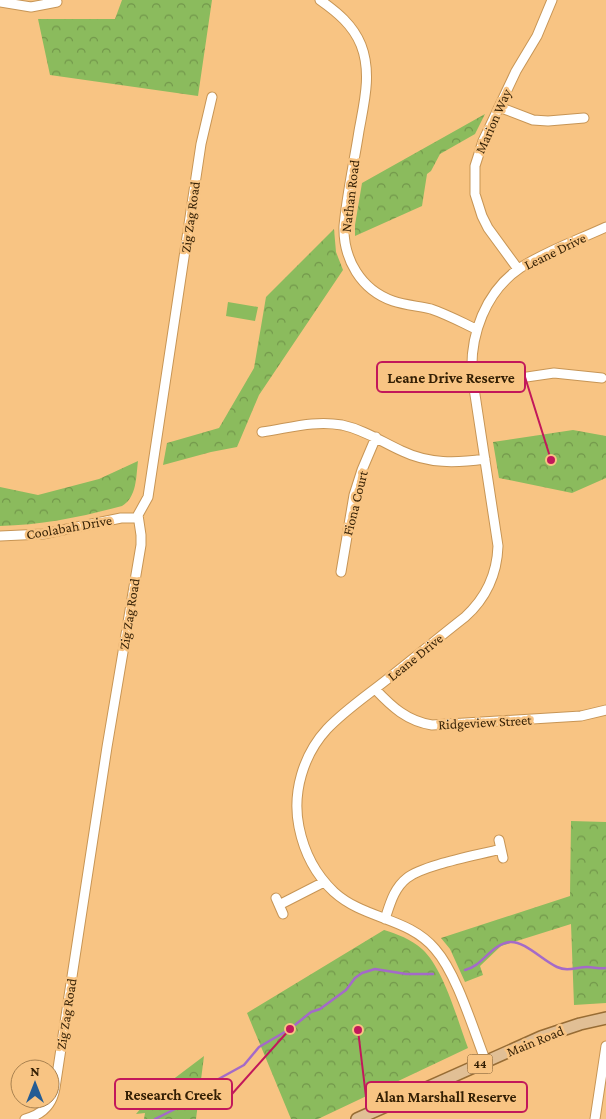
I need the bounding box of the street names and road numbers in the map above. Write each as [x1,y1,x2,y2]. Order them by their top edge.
street label: Marion Way [472,86,515,156]
street label: Nathan Road [338,158,362,233]
street label: Zig Zag Road [177,180,203,254]
street label: Leane Drive [522,229,588,273]
street label: Fiona Court [339,469,371,537]
street label: Coolabah Drive [25,512,113,542]
street label: Zig Zag Road [115,577,143,651]
street label: Leane Drive [384,630,446,684]
street label: Ridgeview Street [438,712,533,732]
street label: Zig Zag Road [52,977,80,1051]
street label: Main Road [504,1022,567,1060]
road number: 44 [468,1054,492,1074]

